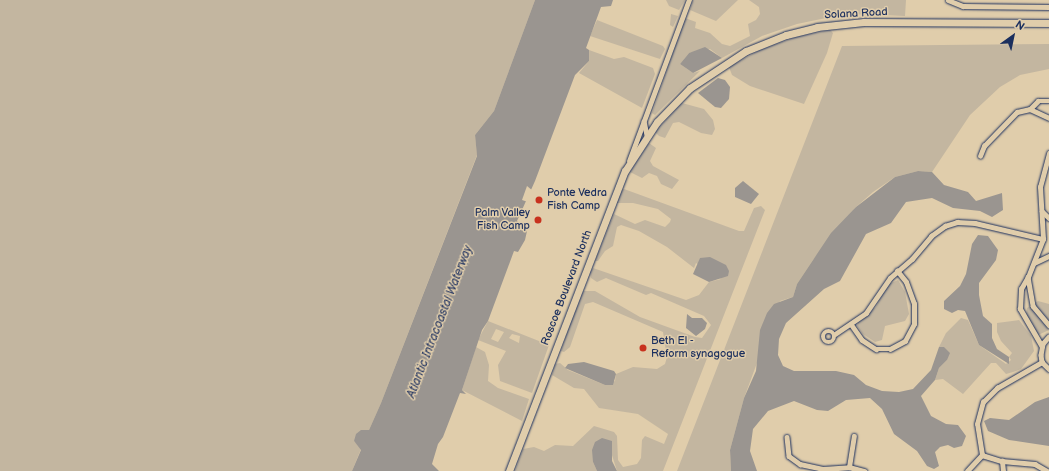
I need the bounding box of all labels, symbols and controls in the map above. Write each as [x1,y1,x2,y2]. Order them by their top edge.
street label: Solana Road [824,6,888,22]
north arrow [993,16,1033,56]
text: N [1013,18,1027,33]
place label: Ponte Vedra Fish Camp [547,187,607,213]
marker: Ponte Vedra Fish Camp [534,195,544,205]
place label: Palm Valley Fish Camp [474,207,530,233]
marker: Palm Valley Fish Camp [533,215,543,225]
street label: Roscoe Boulevard North [539,229,595,347]
water label: Atlantic Intracoastal Waterway [404,244,476,400]
place label: Beth El - Reform synagogue [651,335,745,361]
marker: Beth El - Reform synagogue [638,343,648,353]

